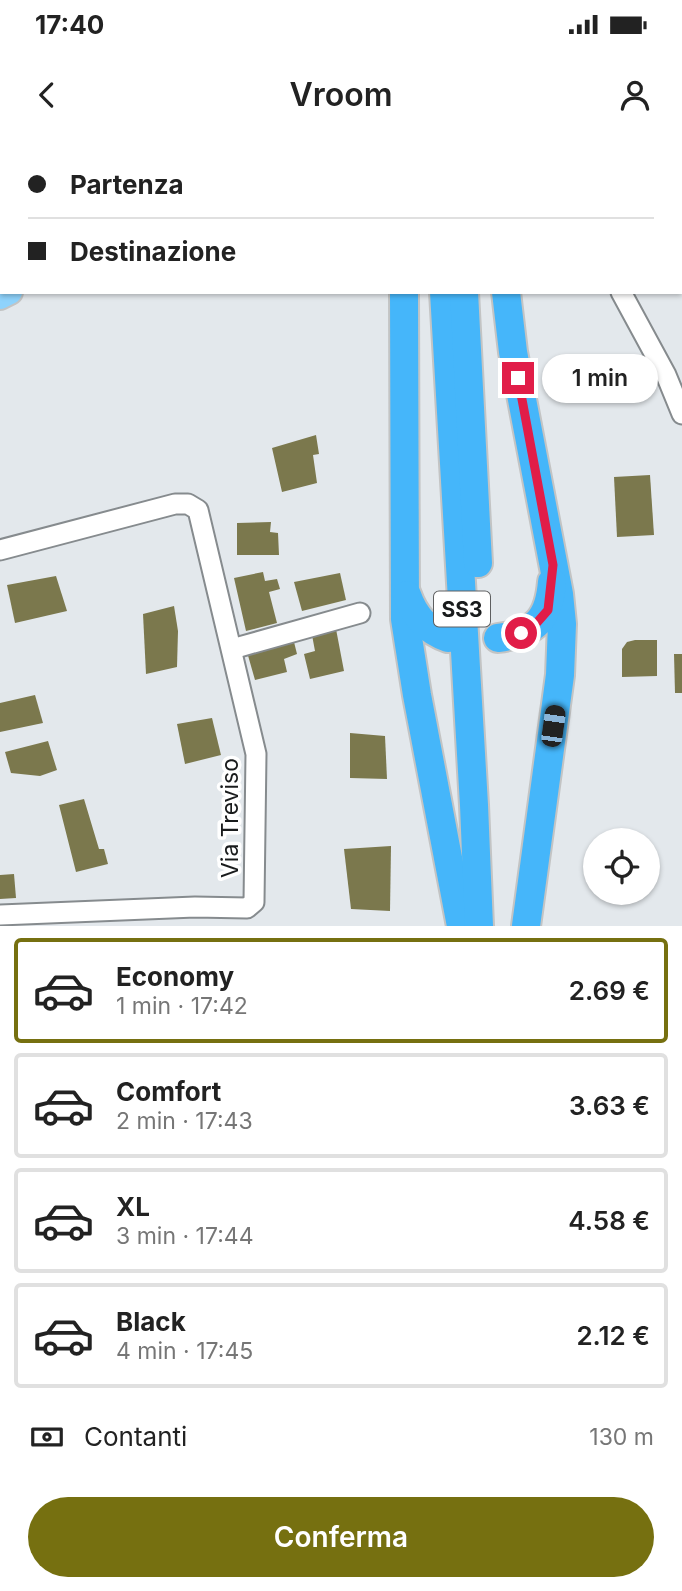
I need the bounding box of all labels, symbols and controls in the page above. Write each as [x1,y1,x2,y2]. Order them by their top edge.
text: 17:40 [35,9,104,40]
text: Vroom [289,75,393,114]
icon: back [28,76,66,114]
icon: person [616,76,654,114]
text: Partenza [70,169,184,200]
text: Destinazione [70,236,236,267]
callout: 1 min [542,354,658,402]
route end [502,362,534,394]
text: 1 min [572,364,628,392]
road number: SS3 [434,592,490,626]
route start [505,617,537,649]
car [540,704,567,748]
street label: Via Treviso [216,758,244,878]
map controls [583,828,660,905]
button: locate [583,828,660,905]
icon: car [32,959,95,1022]
text: Economy [116,961,234,992]
text: 2.69 € [569,975,650,1006]
text: 1 min · 17:42 [116,992,248,1020]
icon: car [32,1074,95,1137]
text: Comfort [116,1076,221,1107]
text: 3.63 € [569,1090,650,1121]
text: 2 min · 17:43 [116,1107,253,1135]
icon: car [32,1189,95,1252]
text: XL [116,1191,150,1222]
text: 4.58 € [568,1205,650,1236]
text: 3 min · 17:44 [116,1222,253,1250]
icon: car [32,1304,95,1367]
text: Black [116,1306,186,1337]
text: 2.12 € [576,1320,650,1351]
text: 4 min · 17:45 [116,1337,253,1365]
icon: cash [28,1418,66,1456]
text: Contanti [84,1421,187,1452]
text: 130 m [589,1423,654,1451]
button: Conferma [28,1497,654,1577]

